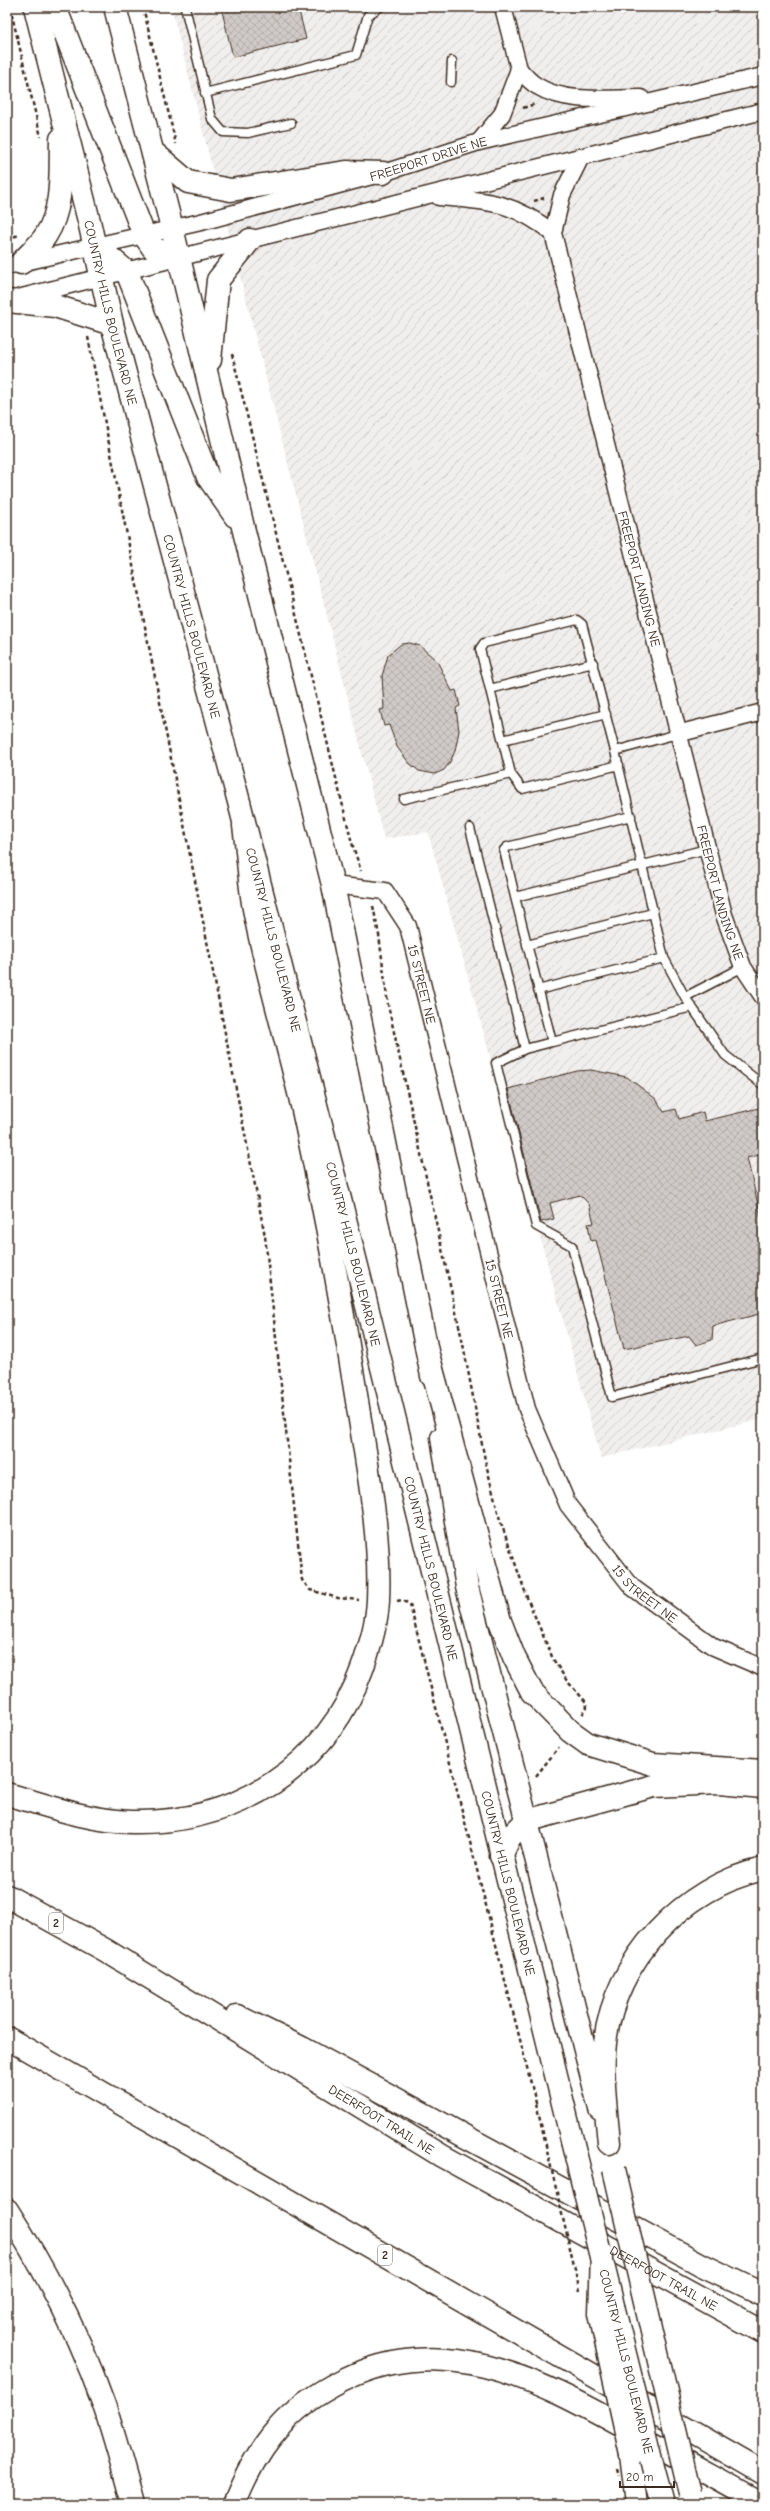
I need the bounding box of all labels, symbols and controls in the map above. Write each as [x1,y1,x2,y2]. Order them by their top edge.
street label: FREEPORT DRIVE NE [368,133,489,184]
street label: COUNTRY HILLS BOULEVARD NE [81,219,140,407]
street label: FREEPORT LANDING NE [615,509,664,649]
street label: COUNTRY HILLS BOULEVARD NE [160,533,223,720]
street label: FREEPORT LANDING NE [694,824,747,962]
street label: COUNTRY HILLS BOULEVARD NE [243,846,304,1034]
street label: 15 STREET NE [405,943,439,1026]
street label: COUNTRY HILLS BOULEVARD NE [323,1160,384,1348]
street label: 15 STREET NE [482,1257,516,1340]
street label: COUNTRY HILLS BOULEVARD NE [401,1475,461,1663]
street label: 15 STREET NE [609,1562,680,1626]
street label: COUNTRY HILLS BOULEVARD NE [478,1789,538,1977]
road number: 2 [49,1913,63,1933]
street label: DEERFOOT TRAIL NE [326,2082,437,2157]
street label: DEERFOOT TRAIL NE [607,2243,720,2314]
road number: 2 [378,2245,392,2265]
street label: COUNTRY HILLS BOULEVARD NE [596,2268,656,2455]
scale bar [620,2463,674,2489]
text: 20 m [626,2470,654,2484]

